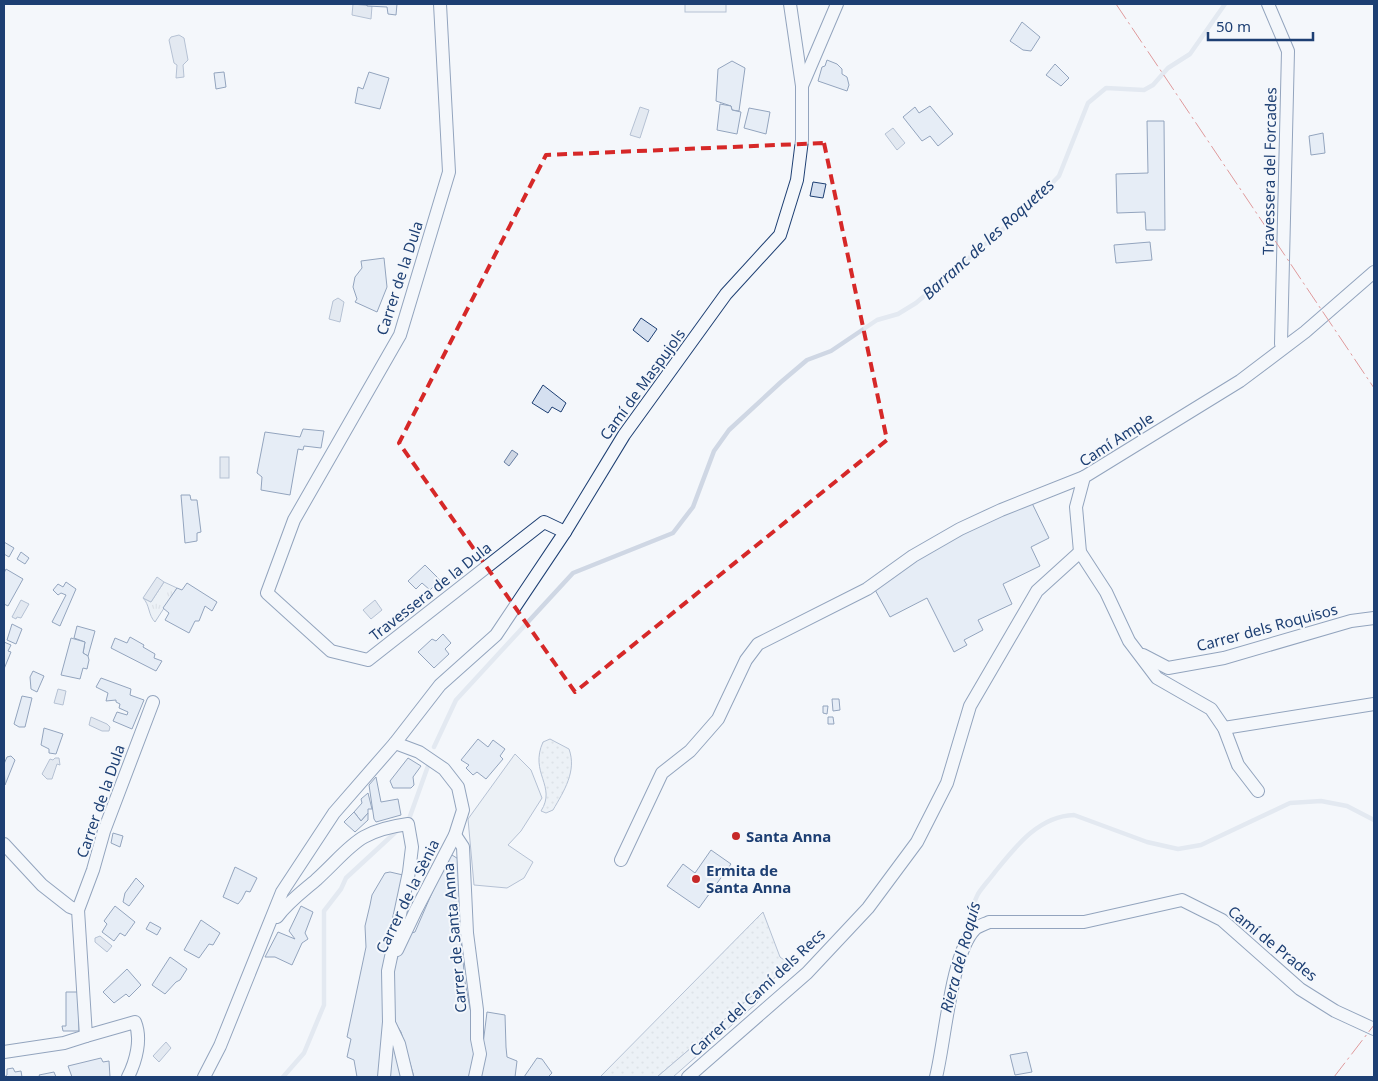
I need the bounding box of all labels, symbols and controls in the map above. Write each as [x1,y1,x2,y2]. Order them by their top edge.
scale bar [1208,10,1313,42]
text: 50 m [1216,16,1251,36]
street label: Travessera del Forcades [1258,87,1280,255]
water label: Barranc de les Roquetes [917,174,1059,304]
street label: Carrer de la Dula [371,218,427,338]
street label: Camí de Maspujols [595,324,689,444]
street label: Camí Ample [1075,408,1157,470]
street label: Travessera de la Dula [365,537,495,645]
street label: Carrer dels Roquisos [1194,599,1340,655]
street label: Carrer de la Dula [71,742,129,860]
place label: Santa Anna [746,826,831,846]
marker: Santa Anna [730,830,742,842]
street label: Carrer de la Sènia [371,836,443,956]
place label: Ermita de Santa Anna [706,860,791,897]
street label: Carrer de Santa Anna [437,862,471,1014]
marker: Ermita de Santa Anna [690,873,702,885]
water label: Riera del Roquís [935,899,985,1015]
street label: Camí de Prades [1224,901,1322,985]
street label: Carrer del Camí dels Recs [685,924,829,1060]

